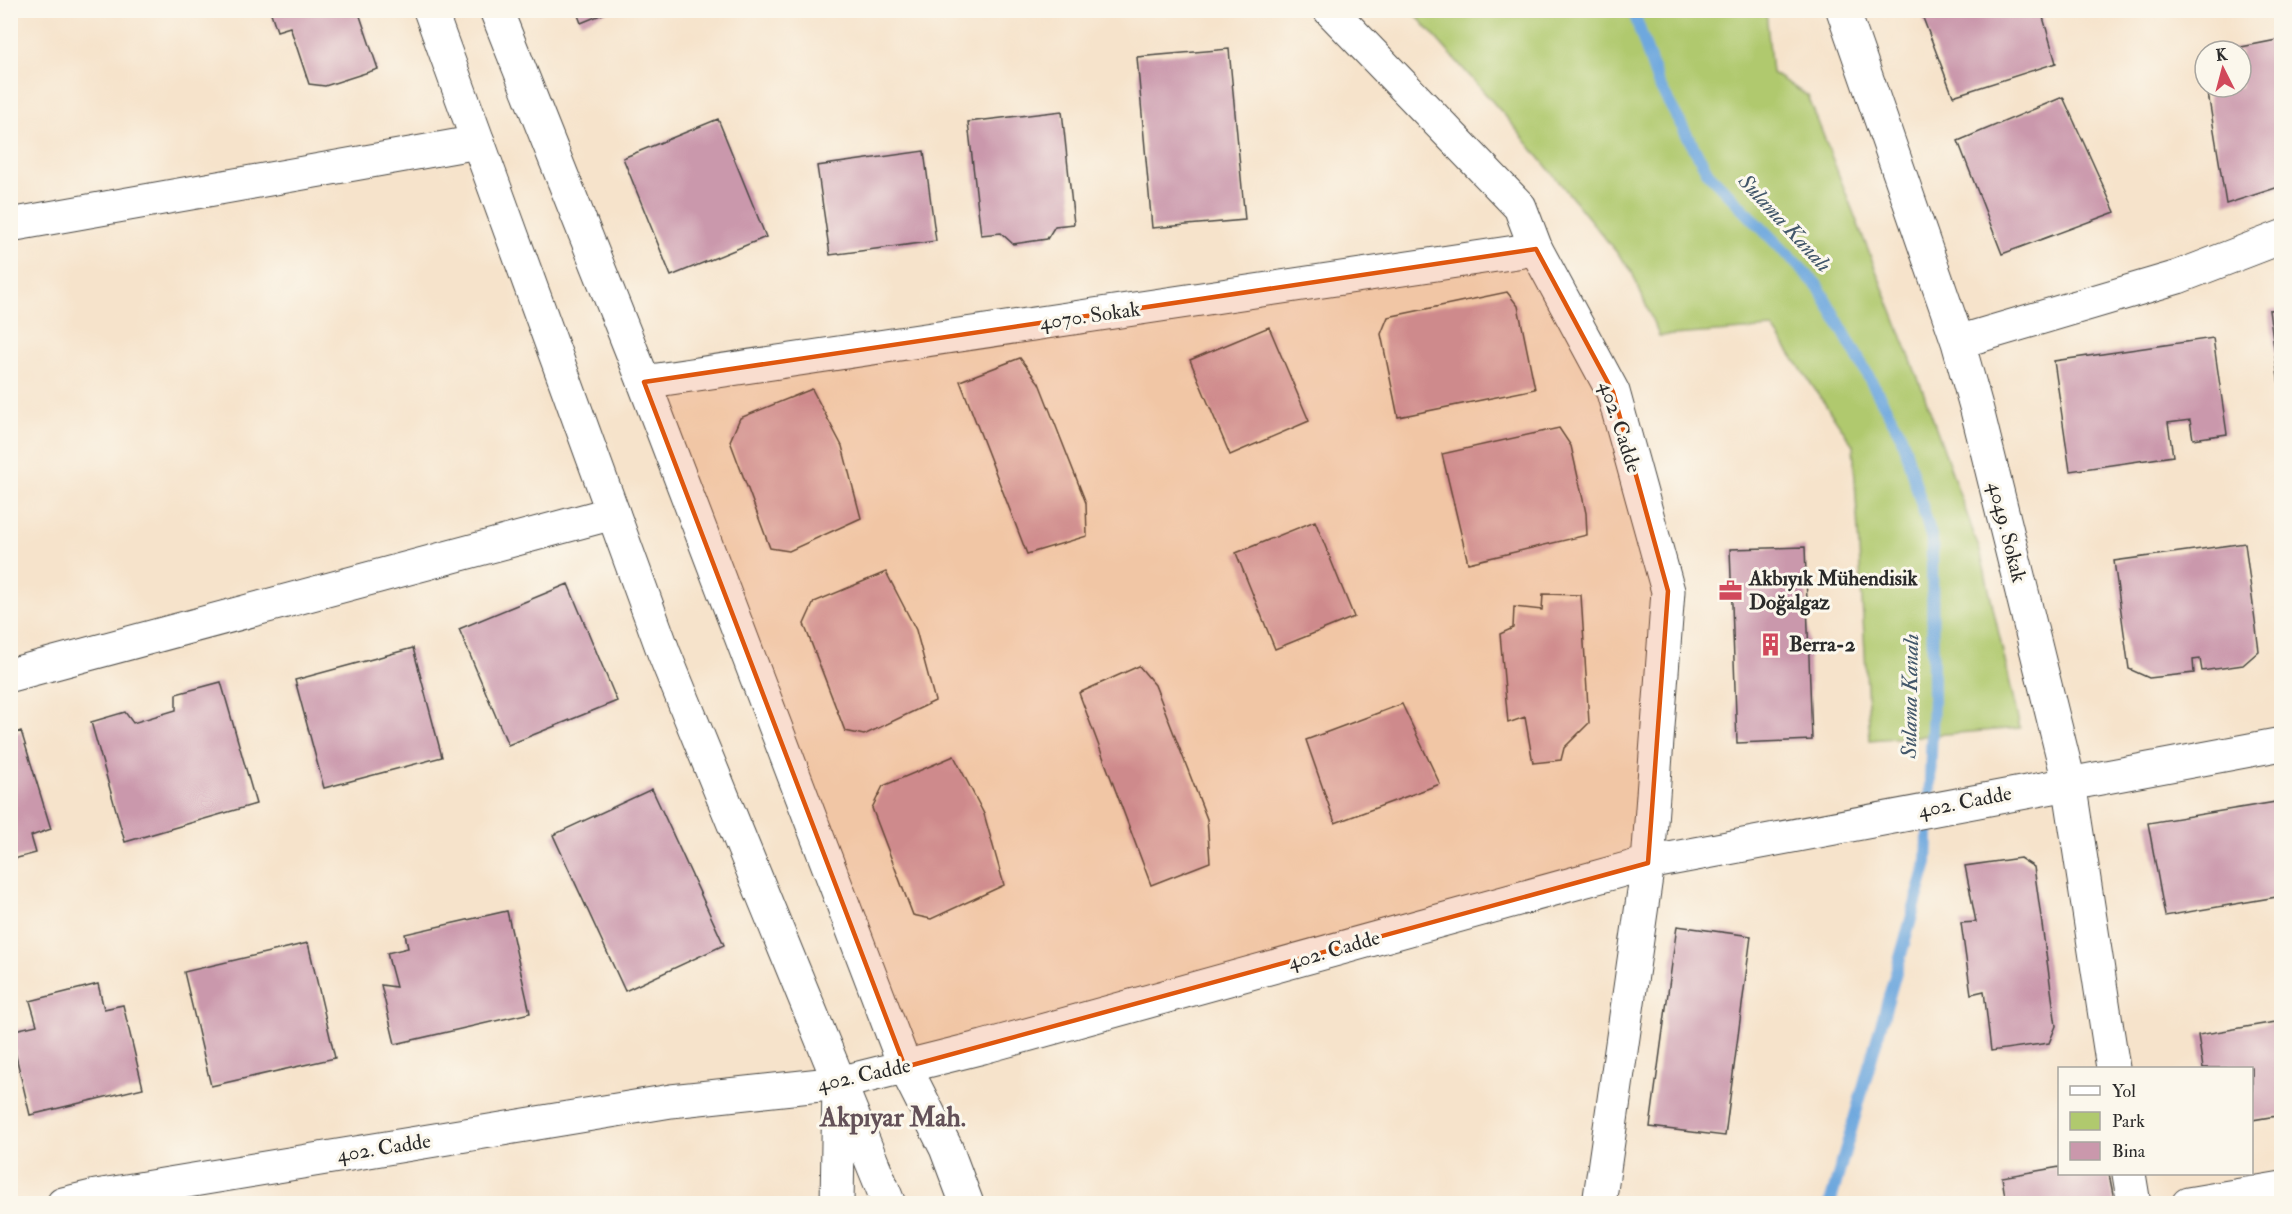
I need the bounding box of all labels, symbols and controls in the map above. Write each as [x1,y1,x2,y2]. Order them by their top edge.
north arrow [2193,39,2253,99]
text: K [2215,44,2229,66]
water label: Sulama Kanalı [1732,167,1838,278]
street label: 4070. Sokak [1038,296,1142,336]
street label: 402. Cadde [1593,378,1648,476]
street label: 4049. Sokak [1981,479,2033,585]
place label: Akbıyık Mühendisik Doğalgaz [1748,565,1919,616]
office icon: Akbıyık Mühendisik Doğalgaz [1718,577,1744,603]
building icon: Berra-2 [1758,631,1784,657]
place label: Berra-2 [1789,631,1856,658]
water label: Sulama Kanalı [1895,633,1925,760]
street label: 402. Cadde [1916,780,2014,824]
street label: 402. Cadde [1285,924,1383,976]
street label: 402. Cadde [815,1052,913,1098]
legend [2058,1067,2253,1175]
text: Yol [2112,1080,2136,1103]
district label: Akpıyar Mah. [819,1101,966,1135]
text: Park [2112,1110,2145,1133]
street label: 402. Cadde [335,1127,433,1169]
text: Bina [2112,1140,2146,1163]

